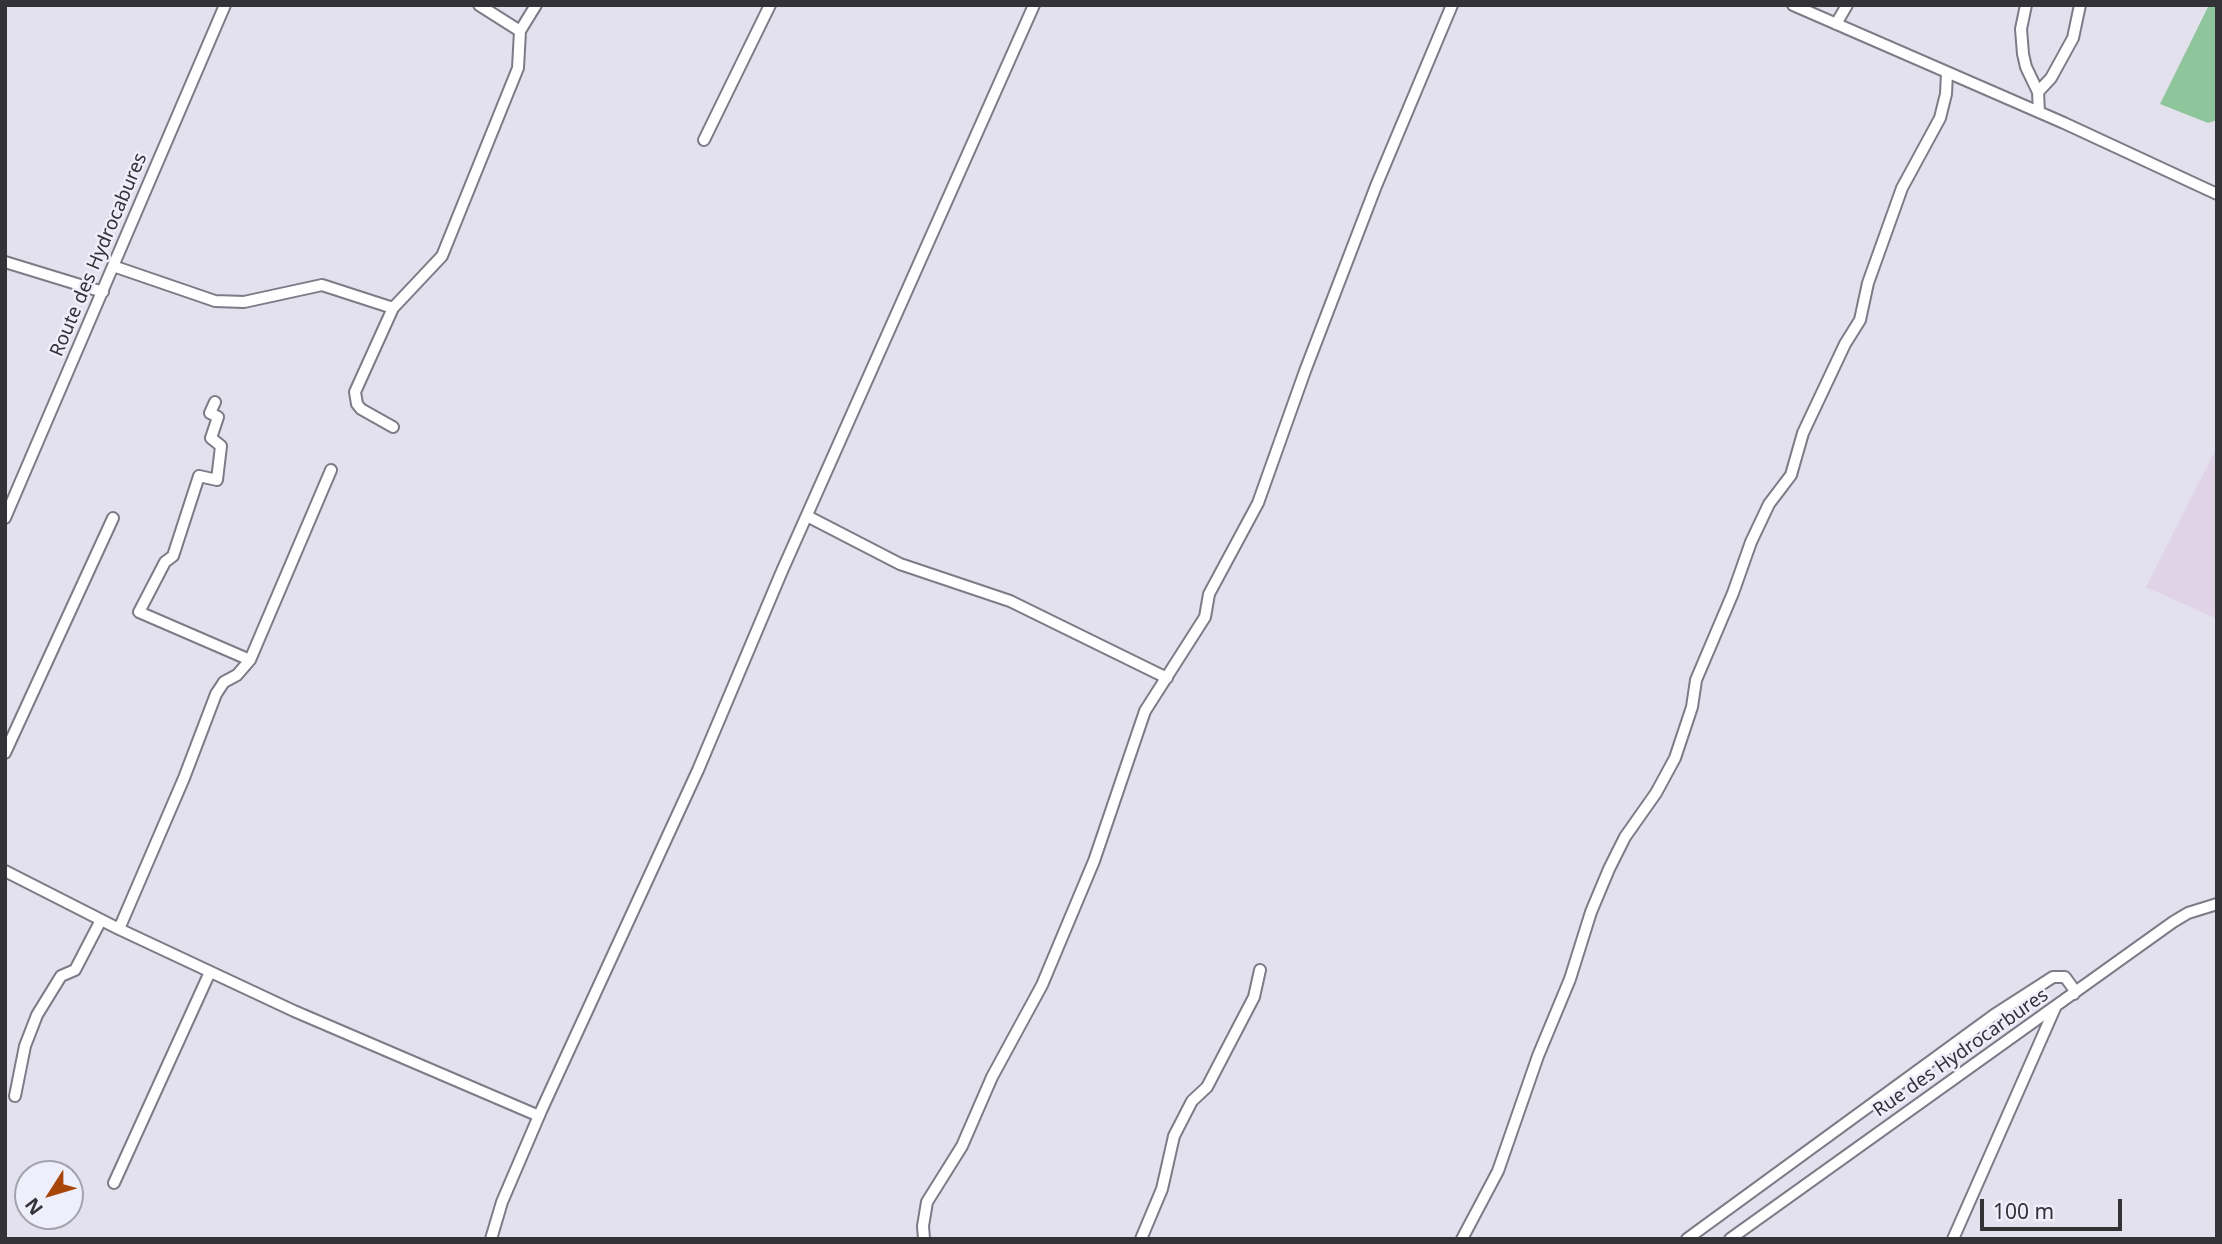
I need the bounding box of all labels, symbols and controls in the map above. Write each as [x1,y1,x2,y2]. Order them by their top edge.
street label: Route des Hydrocabures [46,150,152,360]
street label: Rue des Hydrocarbures [1869,984,2053,1122]
north arrow [14,1160,84,1230]
scale bar [1984,1184,2126,1228]
text: N [19,1192,49,1220]
text: 100 m [1993,1197,2054,1225]

